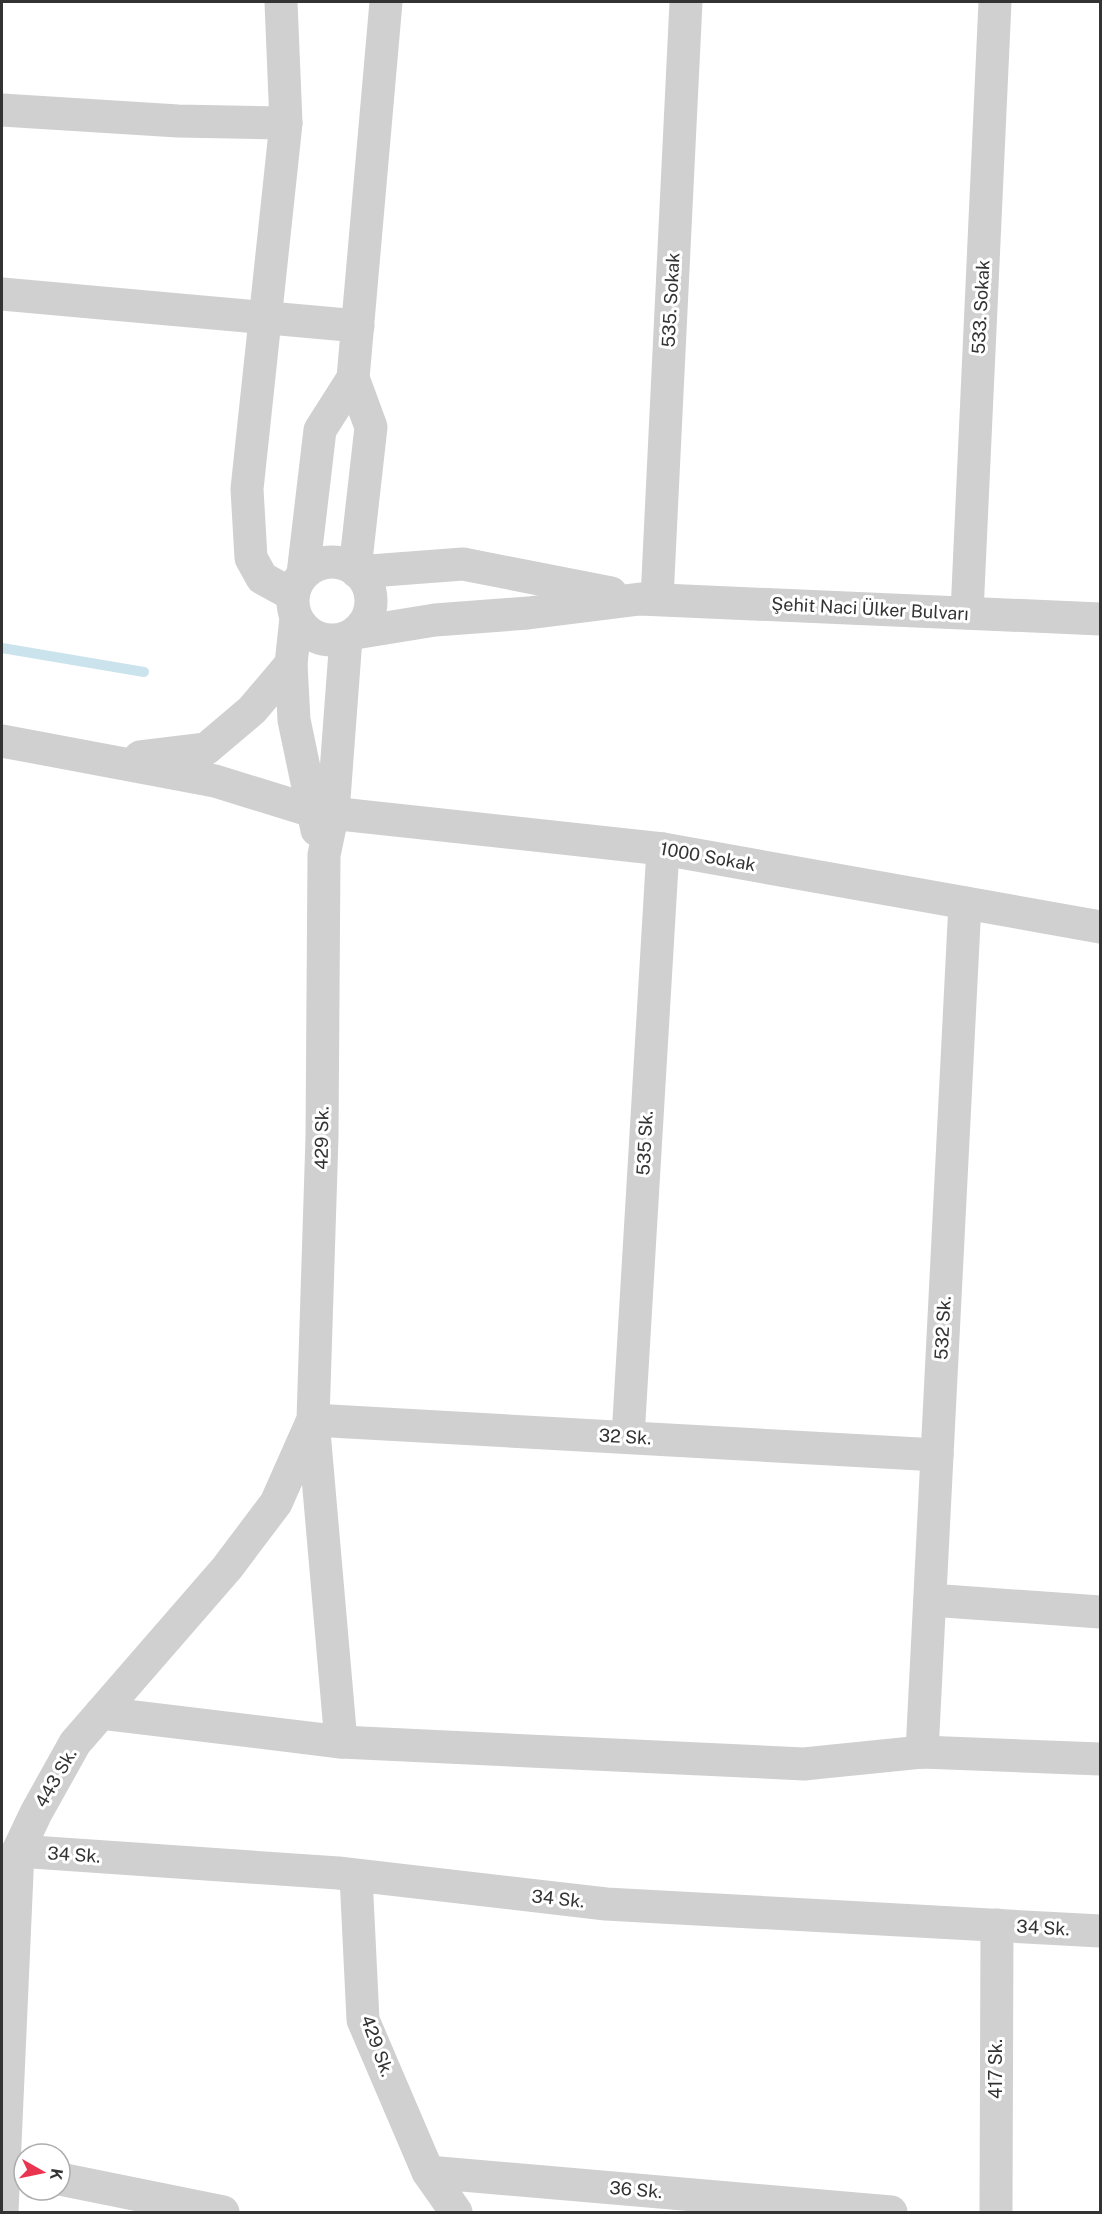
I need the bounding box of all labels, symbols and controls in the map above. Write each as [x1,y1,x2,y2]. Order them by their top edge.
street label: 535. Sokak [658,252,683,348]
street label: 533. Sokak [968,259,993,355]
street label: Şehit Naci Ülker Bulvarı [771,592,969,624]
street label: 1000 Sokak [659,838,758,875]
street label: 429 Sk. [310,1106,333,1170]
street label: 535 Sk. [632,1110,657,1176]
street label: 532 Sk. [930,1295,955,1361]
street label: 32 Sk. [598,1425,652,1448]
street label: 443 Sk. [30,1745,81,1811]
street label: 34 Sk. [47,1842,101,1867]
street label: 34 Sk. [530,1885,586,1912]
street label: 34 Sk. [1016,1916,1070,1939]
street label: 429 Sk. [357,2012,398,2079]
street label: 417 Sk. [985,2039,1006,2099]
north arrow [12,2142,72,2202]
text: K [46,2167,67,2182]
street label: 36 Sk. [609,2177,663,2202]

